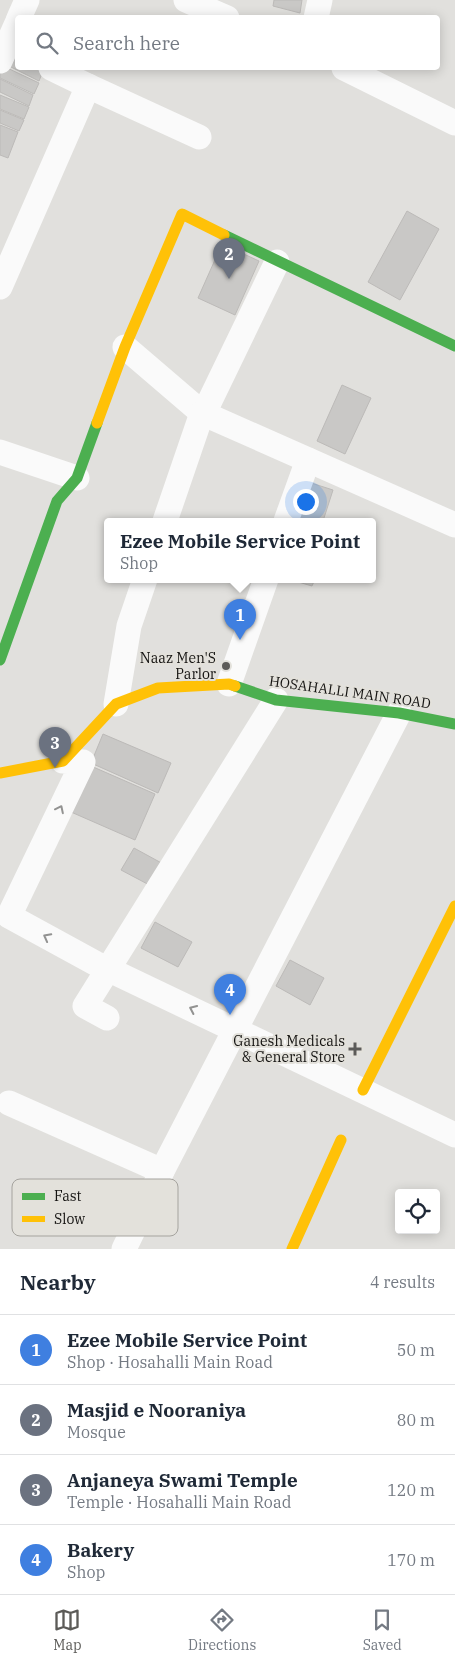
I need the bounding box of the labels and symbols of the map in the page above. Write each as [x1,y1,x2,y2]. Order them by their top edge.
pin: 2 [213,238,245,279]
your location [293,489,319,515]
pin: 1 [224,599,256,640]
place label: Naaz Men'S Parlor [140,649,217,683]
marker: Naaz Men'S Parlor [220,660,232,672]
street label: HOSAHALLI MAIN ROAD [268,672,432,712]
pin: 3 [39,727,71,768]
one-way arrow [54,805,64,814]
one-way arrow [44,933,53,943]
pin: 4 [214,974,246,1015]
one-way arrow [189,1005,198,1016]
place label: Ganesh Medicals & General Store [233,1032,345,1066]
marker: Ganesh Medicals & General Store [349,1043,361,1055]
legend [12,1179,178,1236]
text: Fast [54,1187,82,1205]
text: Slow [54,1210,85,1228]

